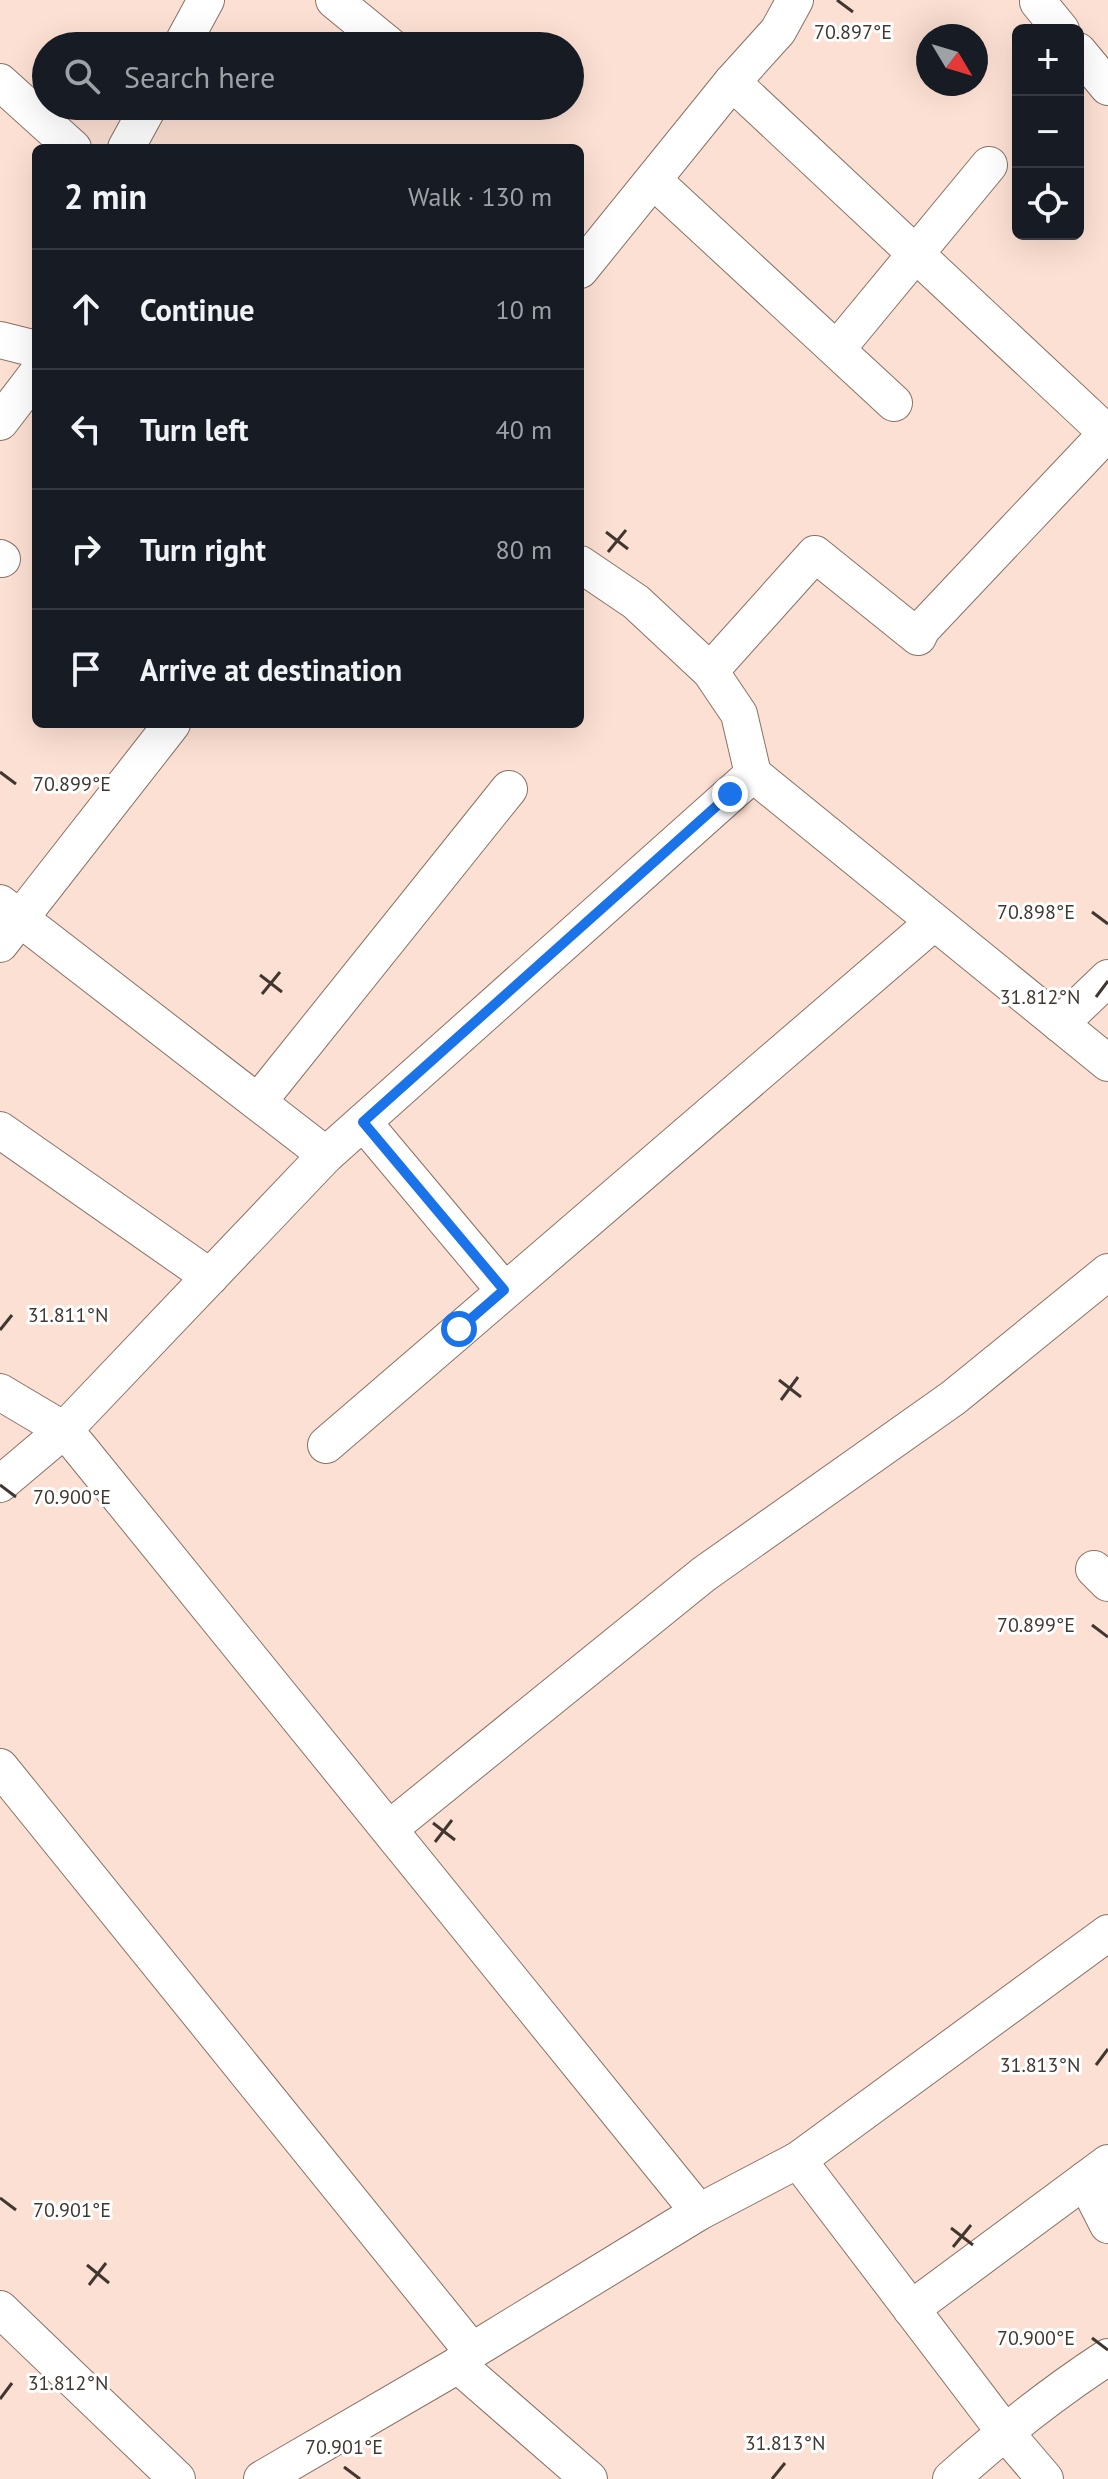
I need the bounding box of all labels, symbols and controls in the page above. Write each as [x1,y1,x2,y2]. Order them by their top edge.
text: 70.897°E [814,19,892,45]
north arrow [916,24,988,96]
map controls [1012,24,1084,240]
button: + [1012,24,1084,96]
search box [32,32,584,120]
icon: search [60,54,104,98]
text: Search here [124,57,275,96]
button: − [1012,96,1084,168]
button: locate [1012,168,1084,240]
text: 2 min [64,174,147,218]
text: Walk · 130 m [408,180,552,213]
icon: ahead [64,287,108,331]
text: Continue [140,290,254,329]
text: 10 m [496,293,552,326]
icon: left [64,407,108,451]
text: Turn left [140,410,248,449]
text: 40 m [496,413,552,446]
icon: right [64,527,108,571]
text: Turn right [140,530,266,569]
text: 80 m [496,533,552,566]
icon: arrive [64,647,108,691]
text: Arrive at destination [140,650,402,689]
text: 70.899°E [33,771,111,797]
route end [712,776,748,812]
text: 70.898°E [997,899,1075,925]
text: 31.812°N [1000,984,1080,1010]
text: 31.811°N [28,1302,108,1328]
route start [441,1311,477,1347]
text: 70.900°E [33,1484,111,1510]
text: 70.899°E [997,1612,1075,1638]
text: 31.813°N [1000,2052,1080,2078]
text: 70.901°E [33,2197,111,2223]
text: 70.900°E [997,2325,1075,2351]
text: 31.812°N [28,2370,108,2396]
text: 31.813°N [745,2430,825,2456]
text: 70.901°E [305,2434,383,2460]

